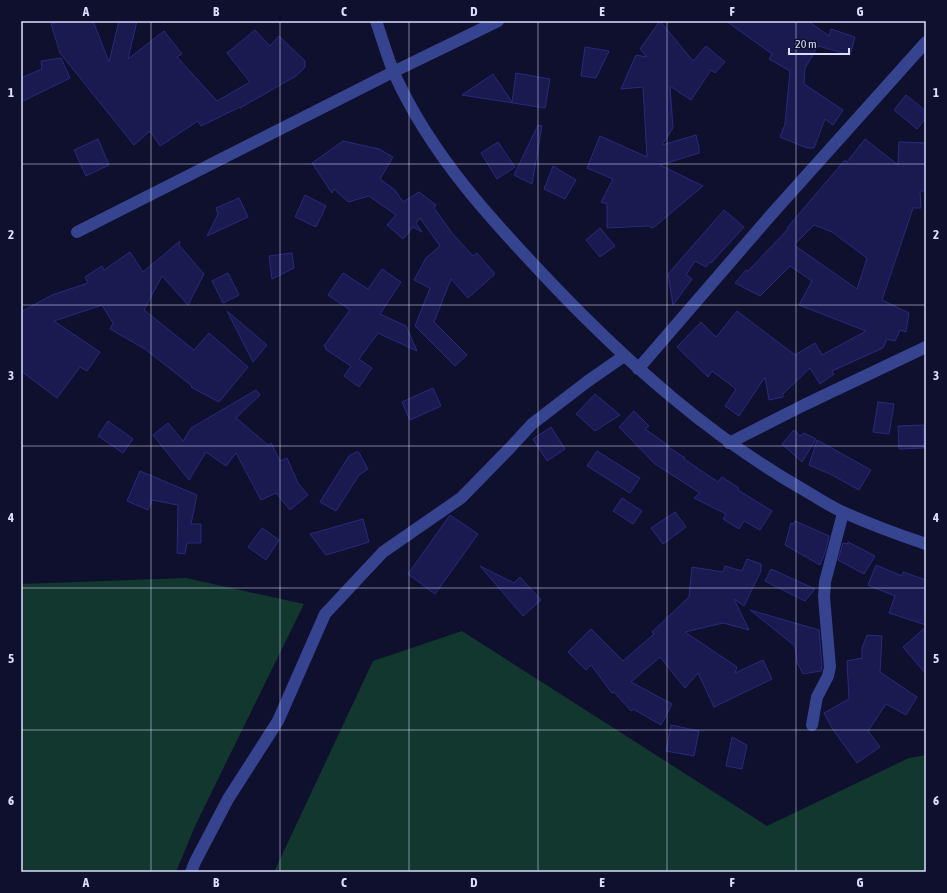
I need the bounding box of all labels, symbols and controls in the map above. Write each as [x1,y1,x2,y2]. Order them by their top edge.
text: A [82,4,90,19]
text: B [213,4,220,19]
text: C [341,4,347,19]
text: D [470,4,478,19]
text: E [599,4,605,19]
text: F [729,4,735,19]
text: G [857,4,864,19]
scale bar [789,30,849,56]
text: 20 m [795,37,817,51]
text: 1 [8,85,14,100]
text: 1 [933,85,939,100]
text: 2 [8,227,14,242]
text: 2 [933,227,939,242]
text: 3 [8,368,14,383]
text: 3 [933,368,939,383]
text: 4 [7,510,14,525]
text: 4 [932,510,939,525]
text: 5 [8,651,14,666]
text: 5 [933,651,939,666]
text: 6 [8,793,14,808]
text: 6 [933,793,939,808]
text: A [82,875,90,890]
text: B [213,875,220,890]
text: C [341,875,347,890]
text: D [470,875,478,890]
text: E [599,875,605,890]
text: F [729,875,735,890]
text: G [857,875,864,890]

